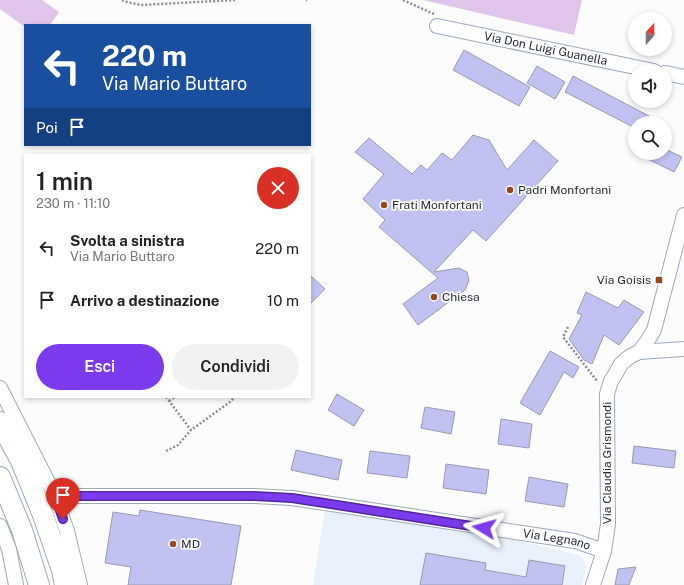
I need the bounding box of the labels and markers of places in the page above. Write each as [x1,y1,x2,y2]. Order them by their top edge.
place label: Padri Monfortani [518,183,611,197]
marker: Padri Monfortani [505,185,515,195]
place label: Frati Monfortani [392,198,482,212]
marker: Frati Monfortani [379,200,389,210]
place label: Via Goisis [597,273,651,287]
marker: Via Goisis [654,275,664,285]
place label: Chiesa [442,290,480,304]
marker: Chiesa [429,292,439,302]
pin [46,478,80,519]
place label: MD [181,537,200,551]
marker: MD [168,539,178,549]

